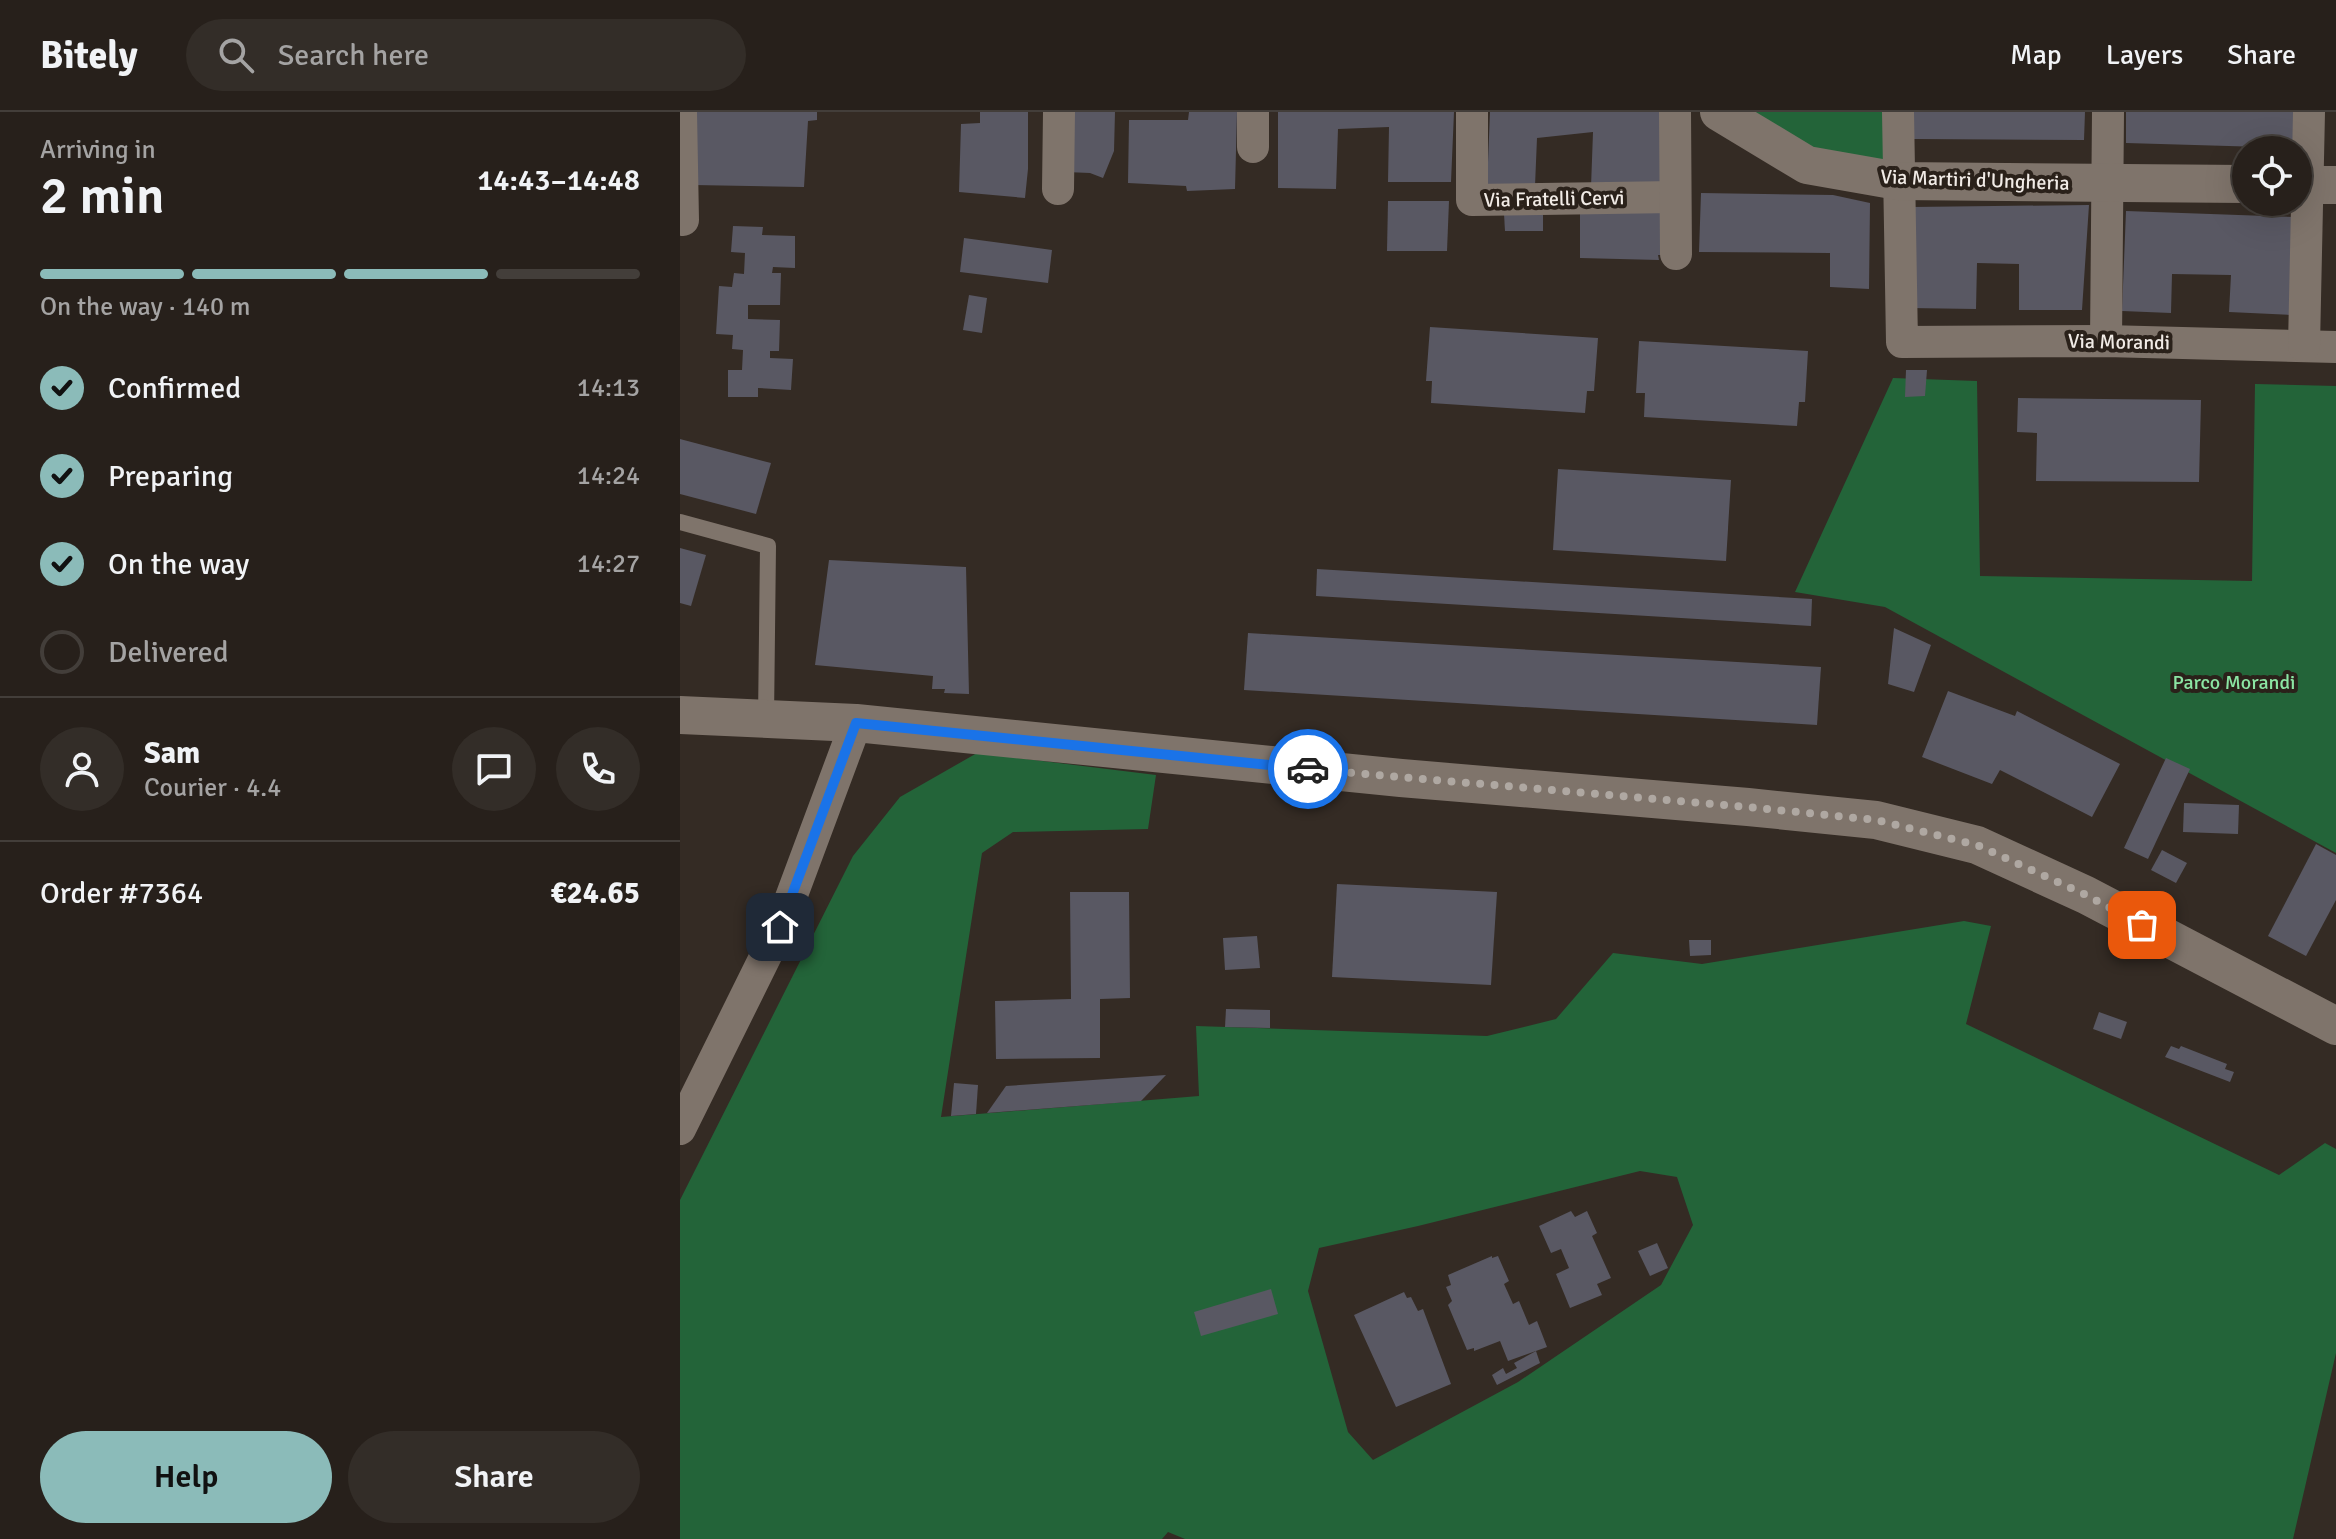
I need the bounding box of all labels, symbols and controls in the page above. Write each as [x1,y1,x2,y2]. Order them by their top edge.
search box [186,19,746,91]
text: Bitely [40,32,138,79]
icon: search [214,33,258,77]
text: Search here [278,37,429,74]
text: Map [2010,38,2062,72]
text: Layers [2106,38,2183,72]
text: Share [2227,38,2296,72]
text: Arriving in [40,134,156,166]
map controls [2232,136,2312,216]
button: locate [2232,136,2312,216]
text: 14:43–14:48 [477,162,640,199]
text: 2 min [40,164,165,228]
street label: Via Martiri d'Ungheria [1880,164,2070,196]
street label: Via Fratelli Cervi [1483,185,1625,213]
text: On the way · 140 m [40,291,250,323]
street label: Via Morandi [2068,329,2170,355]
icon: check [40,366,84,410]
text: Confirmed [108,370,241,407]
text: 14:13 [577,372,640,404]
icon: check [40,454,84,498]
text: Preparing [108,458,233,495]
text: 14:24 [577,460,640,492]
icon: check [40,542,84,586]
text: On the way [108,546,249,583]
text: 14:27 [577,548,640,580]
text: Delivered [108,634,229,671]
park label: Parco Morandi [2173,670,2295,695]
button: person [40,727,124,811]
button: chat [452,727,536,811]
button: phone [556,727,640,811]
courier [1268,729,1348,809]
text: Sam [144,735,200,772]
icon: car [1286,747,1330,791]
text: Courier · 4.4 [144,772,281,804]
text: Order #7364 [40,875,203,912]
text: €24.65 [550,875,640,912]
pin [2108,891,2176,959]
pin [746,893,814,961]
icon: bag [2120,903,2164,947]
icon: home [758,905,802,949]
button: Help [40,1431,332,1523]
button: Share [348,1431,640,1523]

